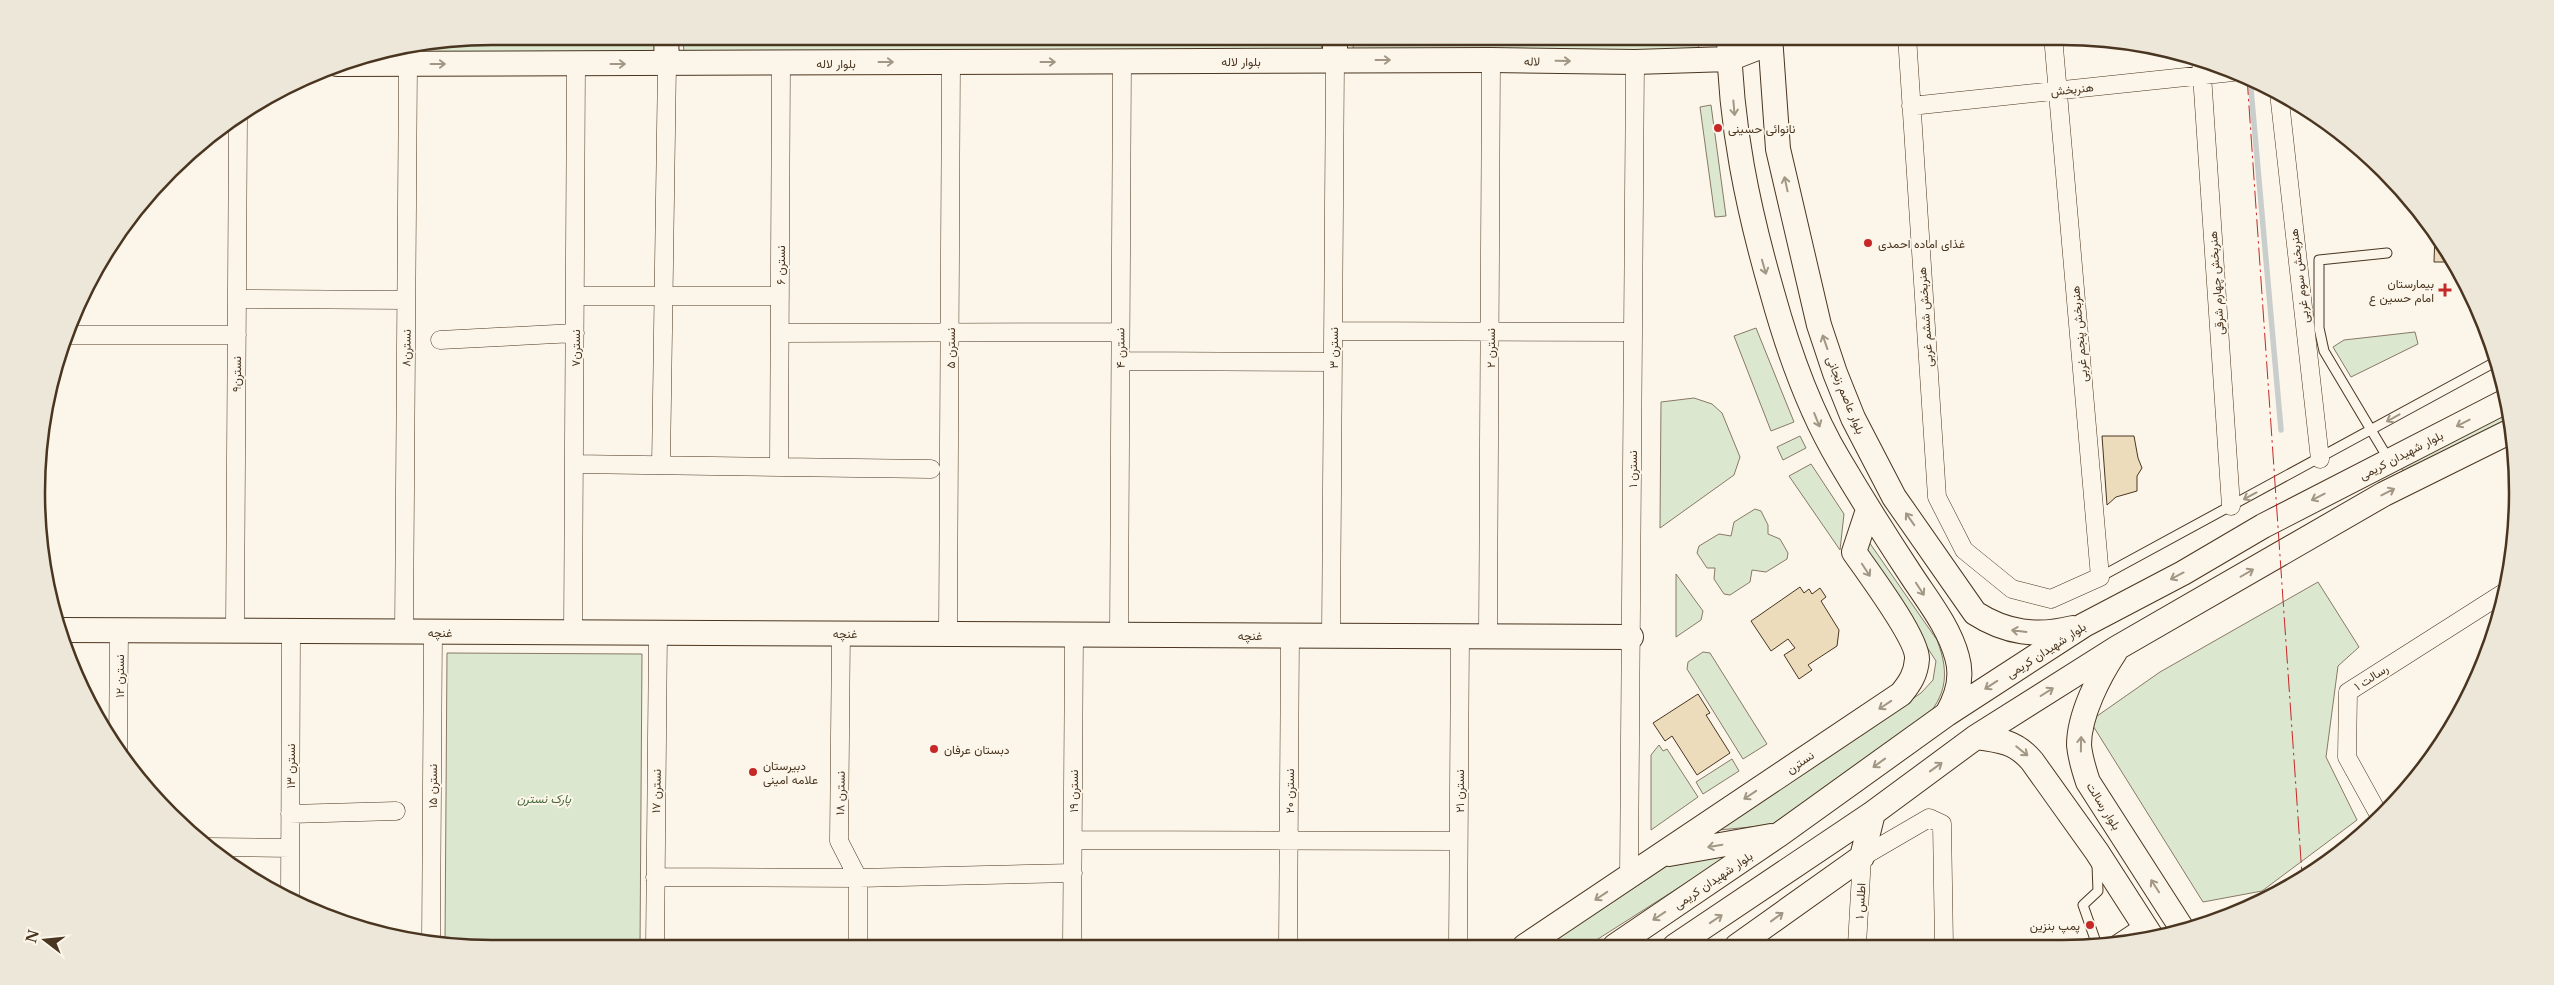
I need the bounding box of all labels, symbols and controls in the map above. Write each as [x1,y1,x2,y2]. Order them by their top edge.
street label: لاله [1524,53,1540,69]
street label: بلوار لاله [1221,54,1261,70]
one-way arrow [1375,55,1391,65]
street label: بلوار لاله [816,56,856,72]
one-way arrow [1555,56,1571,66]
one-way arrow [877,57,893,67]
one-way arrow [1040,57,1056,67]
one-way arrow [430,59,446,69]
one-way arrow [610,59,626,69]
street label: هنربخش [2050,79,2094,100]
one-way arrow [1729,99,1739,115]
place label: نانوائی حسینی [1728,121,1795,137]
marker: نانوائی حسینی [1712,122,1724,134]
one-way arrow [1781,176,1790,192]
street label: هنربخش سوم غربی [2286,228,2313,324]
street label: هنربخش چهارم شرقی [2205,230,2228,335]
place label: غذای اماده احمدی [1878,236,1965,252]
marker: غذای اماده احمدی [1862,237,1874,249]
street label: نسترن ۶ [773,245,789,285]
one-way arrow [1760,258,1770,274]
street label: هنربخش ششم غربی [1914,266,1937,368]
place label: بیمارستان امام حسین ع [2369,276,2434,307]
marker: بیمارستان امام حسین ع [2438,283,2452,297]
street label: هنربخش پنجم غربی [2067,285,2092,383]
street label: نسترن ۳ [1326,327,1342,369]
street label: نسترن ۵ [943,328,959,368]
street label: نسترن ۴ [1112,328,1129,368]
street label: نسترن ۲ [1483,328,1499,368]
street label: نسترن۸ [398,329,415,367]
street label: نسترن۷ [568,329,584,367]
one-way arrow [1820,334,1829,350]
street label: بلوار عاصم زنجانی [1823,354,1868,437]
street label: نسترن۹ [229,356,245,392]
one-way arrow [1813,412,1823,427]
one-way arrow [2386,414,2401,424]
one-way arrow [2456,419,2471,428]
street label: بلوار شهیدان کریمی [2357,427,2446,483]
street label: نسترن ۱ [1625,450,1641,488]
one-way arrow [2380,487,2395,497]
one-way arrow [2243,492,2258,501]
one-way arrow [2311,492,2326,502]
one-way arrow [1905,512,1915,526]
one-way arrow [1861,563,1871,577]
one-way arrow [2239,568,2254,578]
one-way arrow [2169,571,2184,581]
one-way arrow [1915,581,1925,595]
street label: بلوار شهیدان کریمی [2003,619,2089,682]
street label: غنچه [428,625,452,641]
street label: غنچه [833,626,857,642]
one-way arrow [2011,626,2027,636]
street label: غنچه [1238,628,1262,644]
street label: نسترن ۱۲ [112,654,128,698]
street label: رسالت ۱ [2351,661,2391,694]
one-way arrow [1985,680,1999,690]
one-way arrow [2040,687,2054,697]
one-way arrow [1879,700,1893,710]
one-way arrow [2076,736,2086,752]
place label: دبستان عرفان [944,742,1010,758]
street label: نسترن ۱۳ [283,743,299,789]
marker: دبستان عرفان [928,743,940,755]
one-way arrow [2015,745,2028,756]
street label: نسترن [1783,747,1817,778]
place label: دبیرستان علامه امینی [763,758,818,788]
one-way arrow [1872,758,1886,768]
one-way arrow [1928,761,1942,772]
street label: نسترن ۱۵ [425,764,441,808]
marker: دبیرستان علامه امینی [747,766,759,778]
street label: نسترن ۲۰ [1282,768,1298,814]
street label: نسترن ۱۷ [648,769,665,813]
street label: نسترن ۲۱ [1452,769,1468,813]
street label: نسترن ۱۹ [1066,770,1082,812]
street label: نسترن ۱۸ [832,771,849,815]
street label: بلوار رسالت [2083,779,2125,833]
one-way arrow [1744,790,1758,800]
park label: پارک نسترن [517,791,571,807]
one-way arrow [1708,841,1724,851]
street label: بلوار شهیدان کریمی [1671,848,1756,913]
one-way arrow [2149,879,2159,893]
street label: اطلس ۱ [1852,883,1869,920]
one-way arrow [1594,890,1608,901]
one-way arrow [1653,911,1667,921]
one-way arrow [1770,912,1783,923]
one-way arrow [1708,914,1722,924]
north arrow [20,915,70,965]
place label: پمپ بنزین [2030,918,2080,934]
marker: پمپ بنزین [2084,919,2096,931]
text: N [22,928,43,945]

